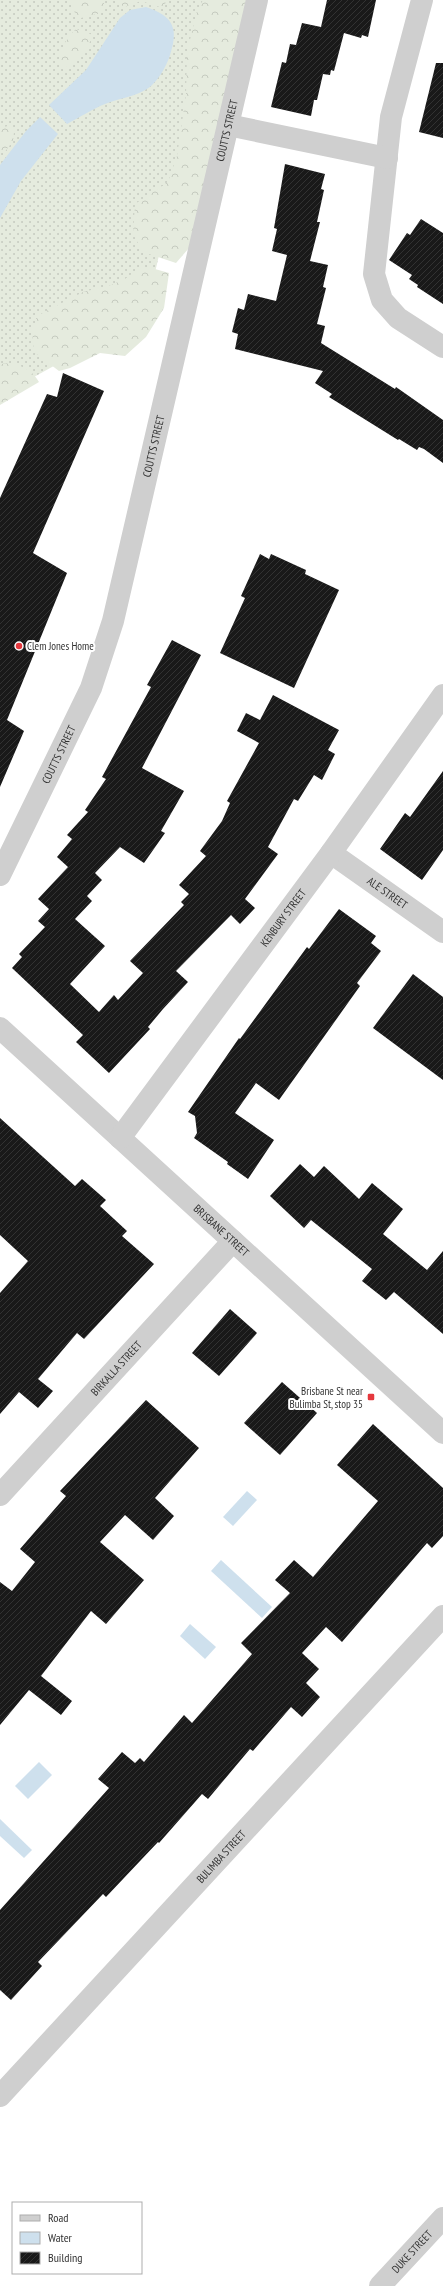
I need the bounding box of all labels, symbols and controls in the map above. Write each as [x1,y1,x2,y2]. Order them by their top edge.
street label: COUTTS STREET [213,98,241,163]
street label: COUTTS STREET [140,414,168,478]
place label: Clem Jones Home [27,639,94,653]
marker: Clem Jones Home [14,641,24,651]
street label: COUTTS STREET [39,723,79,786]
street label: ALE STREET [364,874,410,912]
street label: KENBURY STREET [257,886,309,949]
street label: BRISBANE STREET [191,1201,252,1259]
street label: BIRKALLA STREET [88,1338,145,1398]
place label: Brisbane St near Bulimba St, stop 35 [290,1384,363,1411]
marker: Brisbane St near Bulimba St, stop 35 [366,1392,376,1402]
street label: BULIMBA STREET [193,1827,249,1886]
legend [12,2202,142,2274]
text: Road [48,2210,68,2225]
street label: DUKE STREET [389,2227,435,2276]
text: Water [48,2230,73,2245]
text: Building [48,2250,83,2265]

